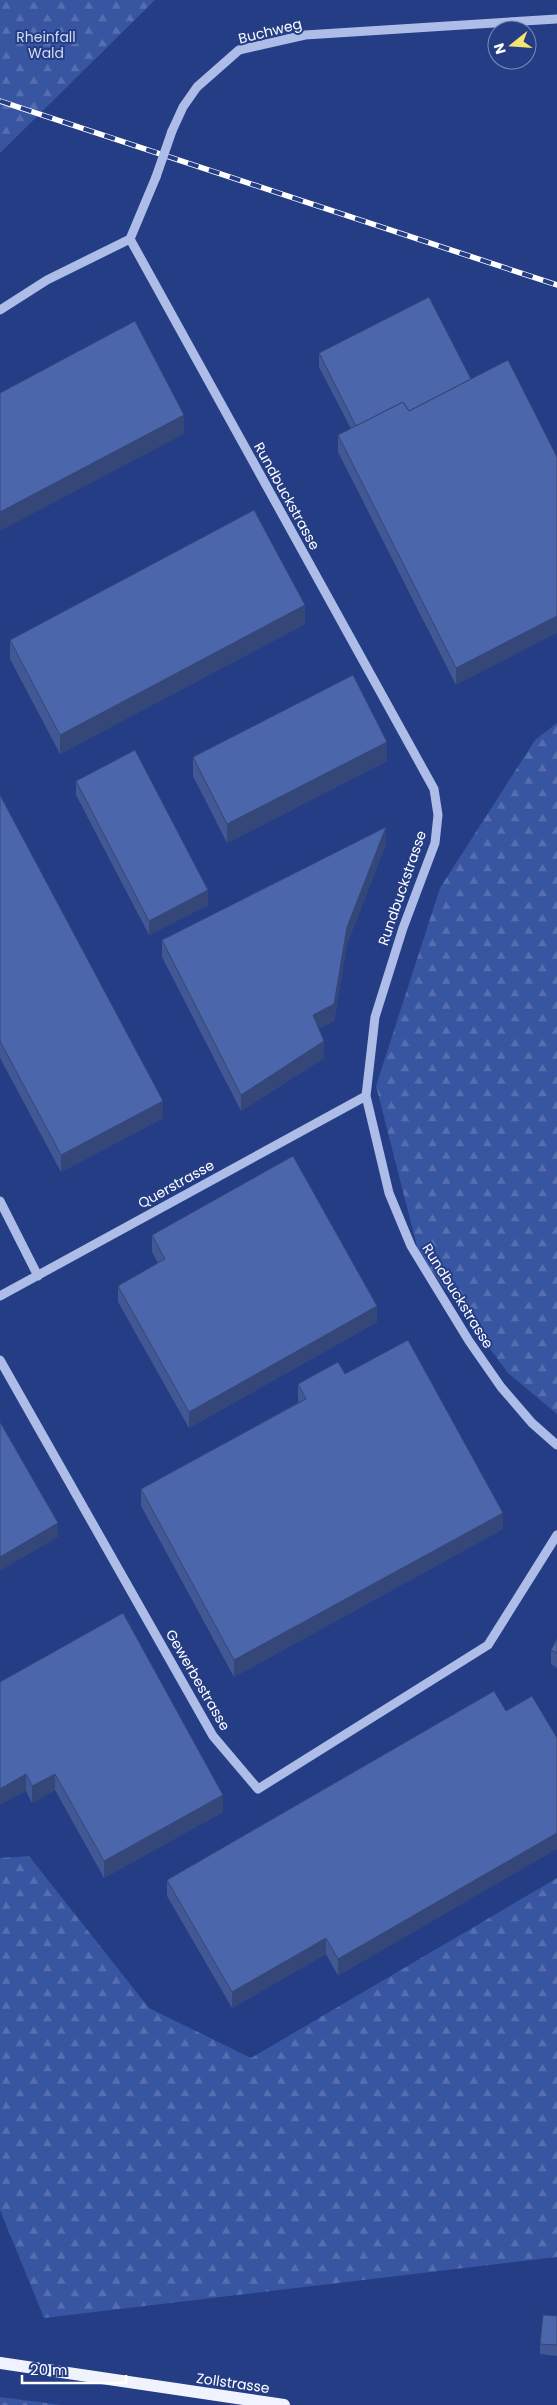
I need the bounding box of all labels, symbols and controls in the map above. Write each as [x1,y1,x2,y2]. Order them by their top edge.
street label: Buchweg [236,13,304,49]
north arrow [487,20,537,70]
park label: Rheinfall Wald [16,27,76,63]
text: N [488,41,511,57]
street label: Rundbuckstrasse [249,438,325,554]
street label: Rundbuckstrasse [373,828,431,948]
street label: Querstrasse [134,1155,218,1213]
street label: Rundbuckstrasse [418,1240,499,1353]
street label: Gewerbestrasse [161,1626,235,1734]
scale bar [22,2352,126,2384]
text: 20 m [30,2359,68,2380]
street label: Zollstrasse [195,2368,271,2398]

